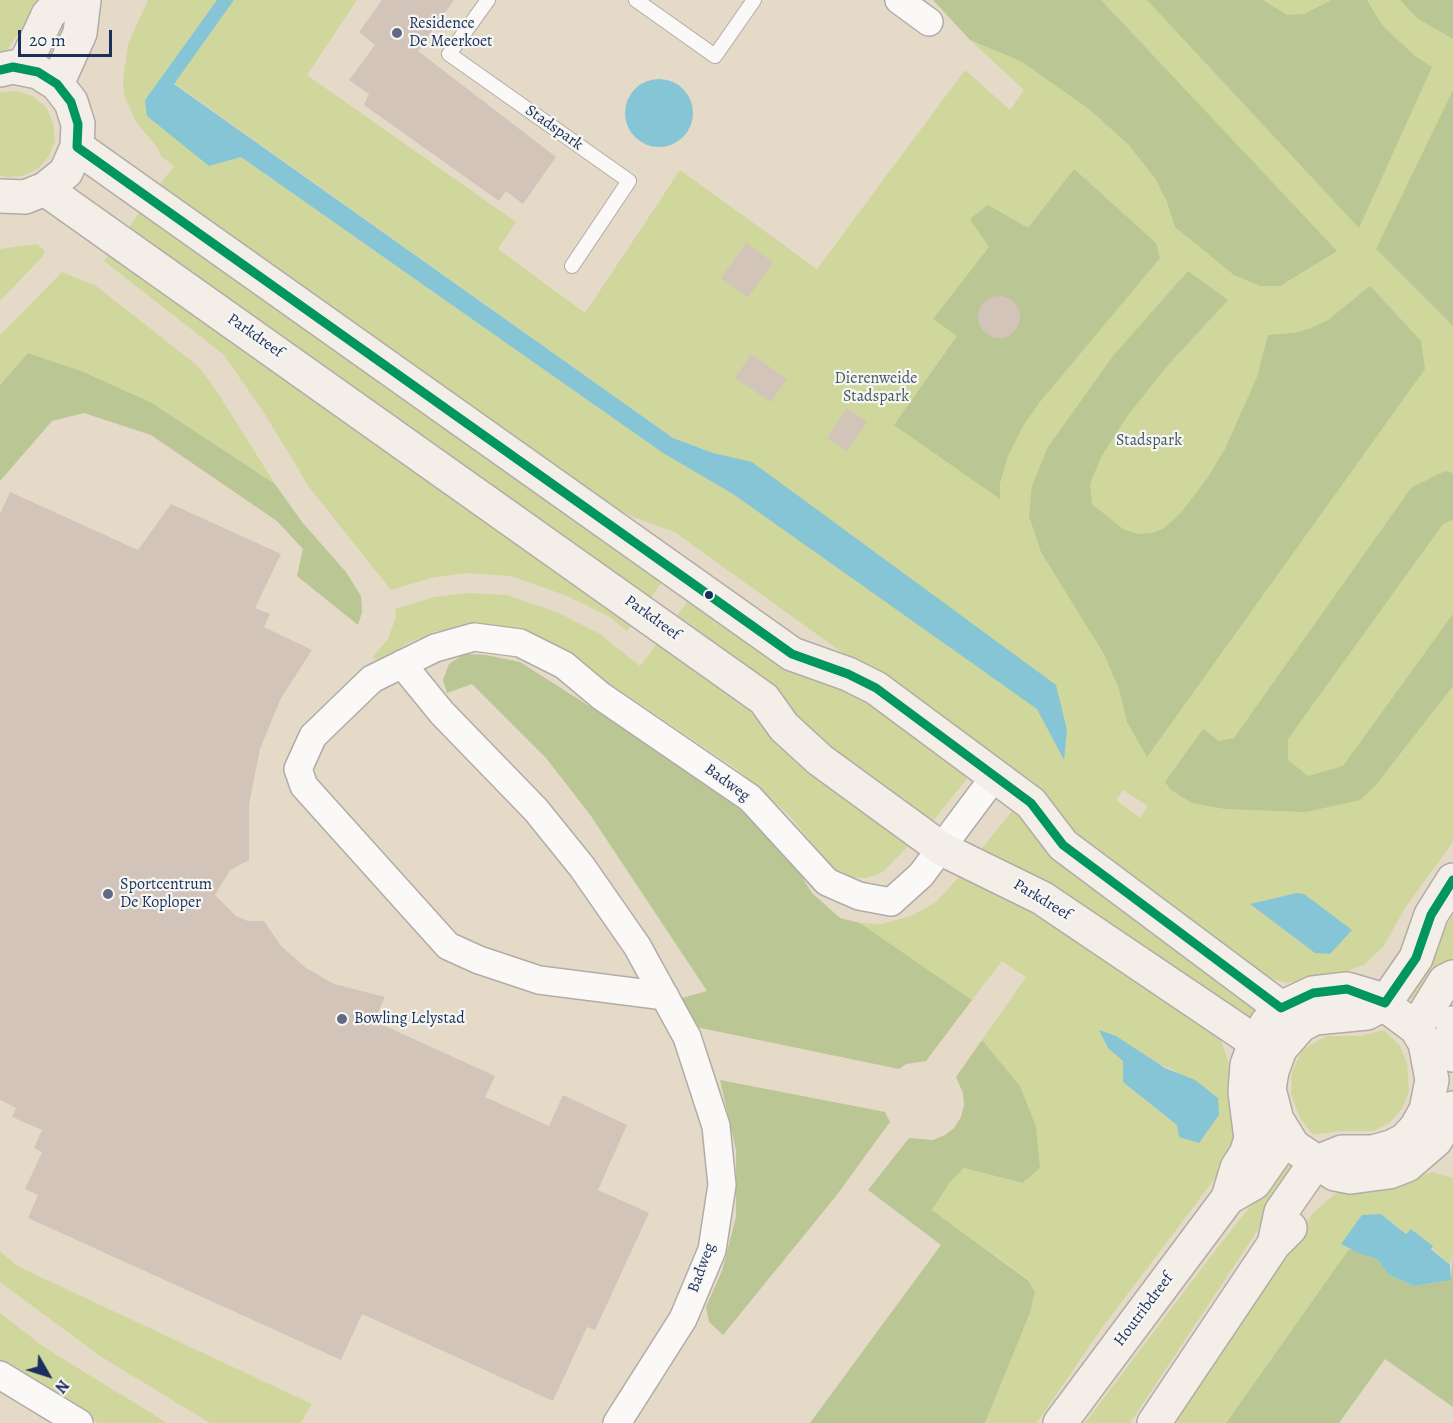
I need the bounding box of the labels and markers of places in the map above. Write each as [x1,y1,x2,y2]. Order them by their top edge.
place label: Residence De Meerkoet [409,14,492,52]
marker: Residence De Meerkoet [390,26,404,40]
unlabelled marker [703,589,715,601]
place label: Sportcentrum De Koploper [120,875,212,913]
marker: Sportcentrum De Koploper [101,887,115,901]
place label: Bowling Lelystad [354,1009,465,1029]
marker: Bowling Lelystad [335,1012,349,1026]

